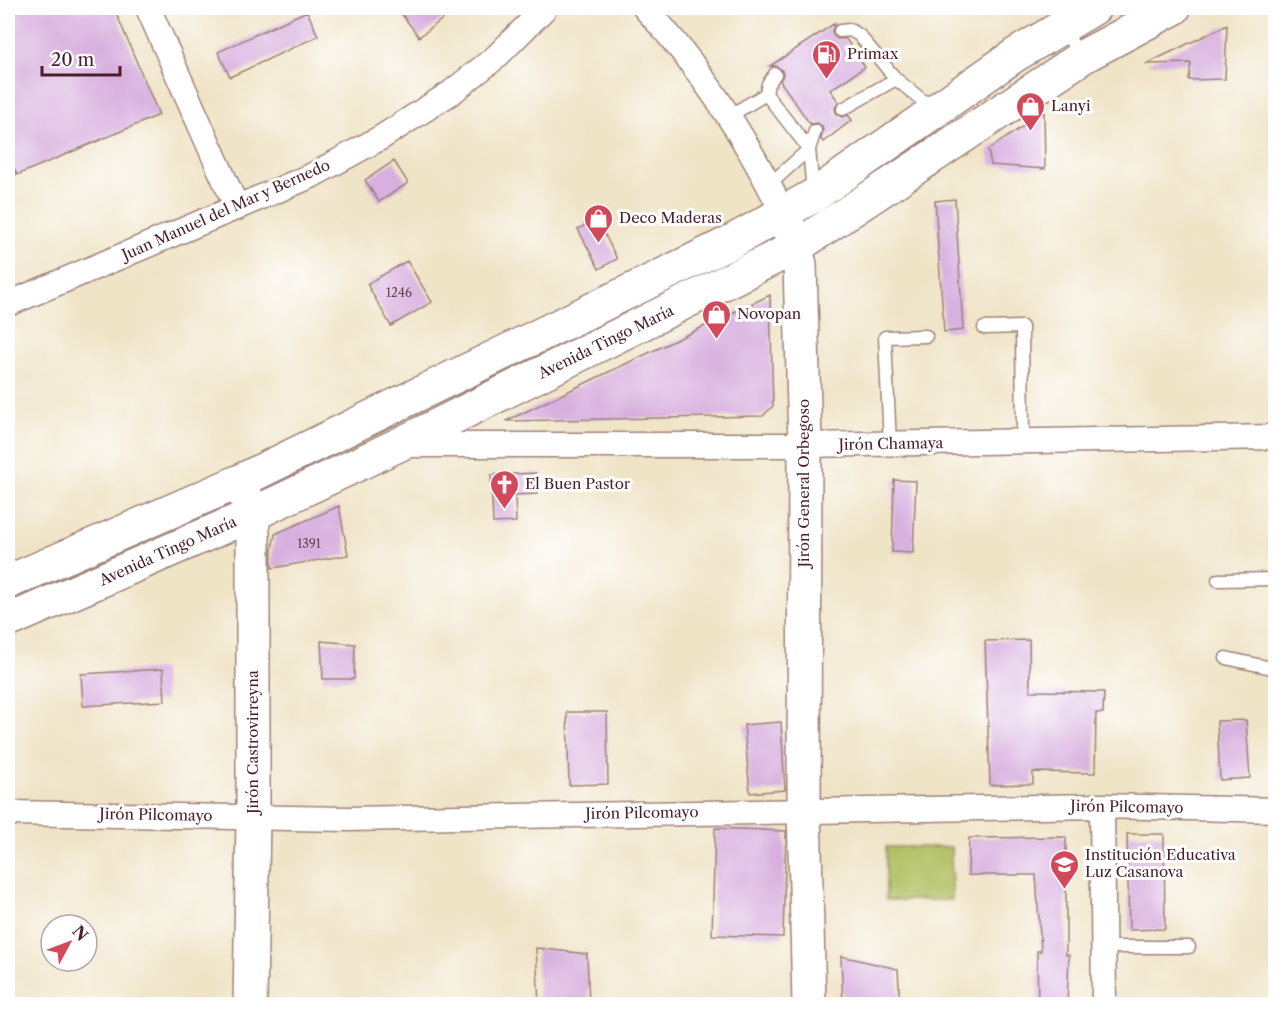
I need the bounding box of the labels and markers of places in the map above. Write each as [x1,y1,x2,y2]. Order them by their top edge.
fuel station icon: Primax [810,38,842,80]
place label: Primax [847,44,899,63]
shop icon: Lanyi [1014,90,1046,132]
place label: Lanyi [1051,96,1091,115]
shop icon: Deco Maderas [582,202,614,244]
place label: Deco Maderas [619,208,722,227]
shop icon: Novopan [700,298,732,340]
place label: Novopan [737,304,802,323]
church icon: El Buen Pastor [488,468,520,510]
place label: El Buen Pastor [525,474,631,493]
place label: Institución Educativa Luz Casanova [1085,845,1236,881]
school or university icon: Institución Educativa Luz Casanova [1048,848,1080,890]

